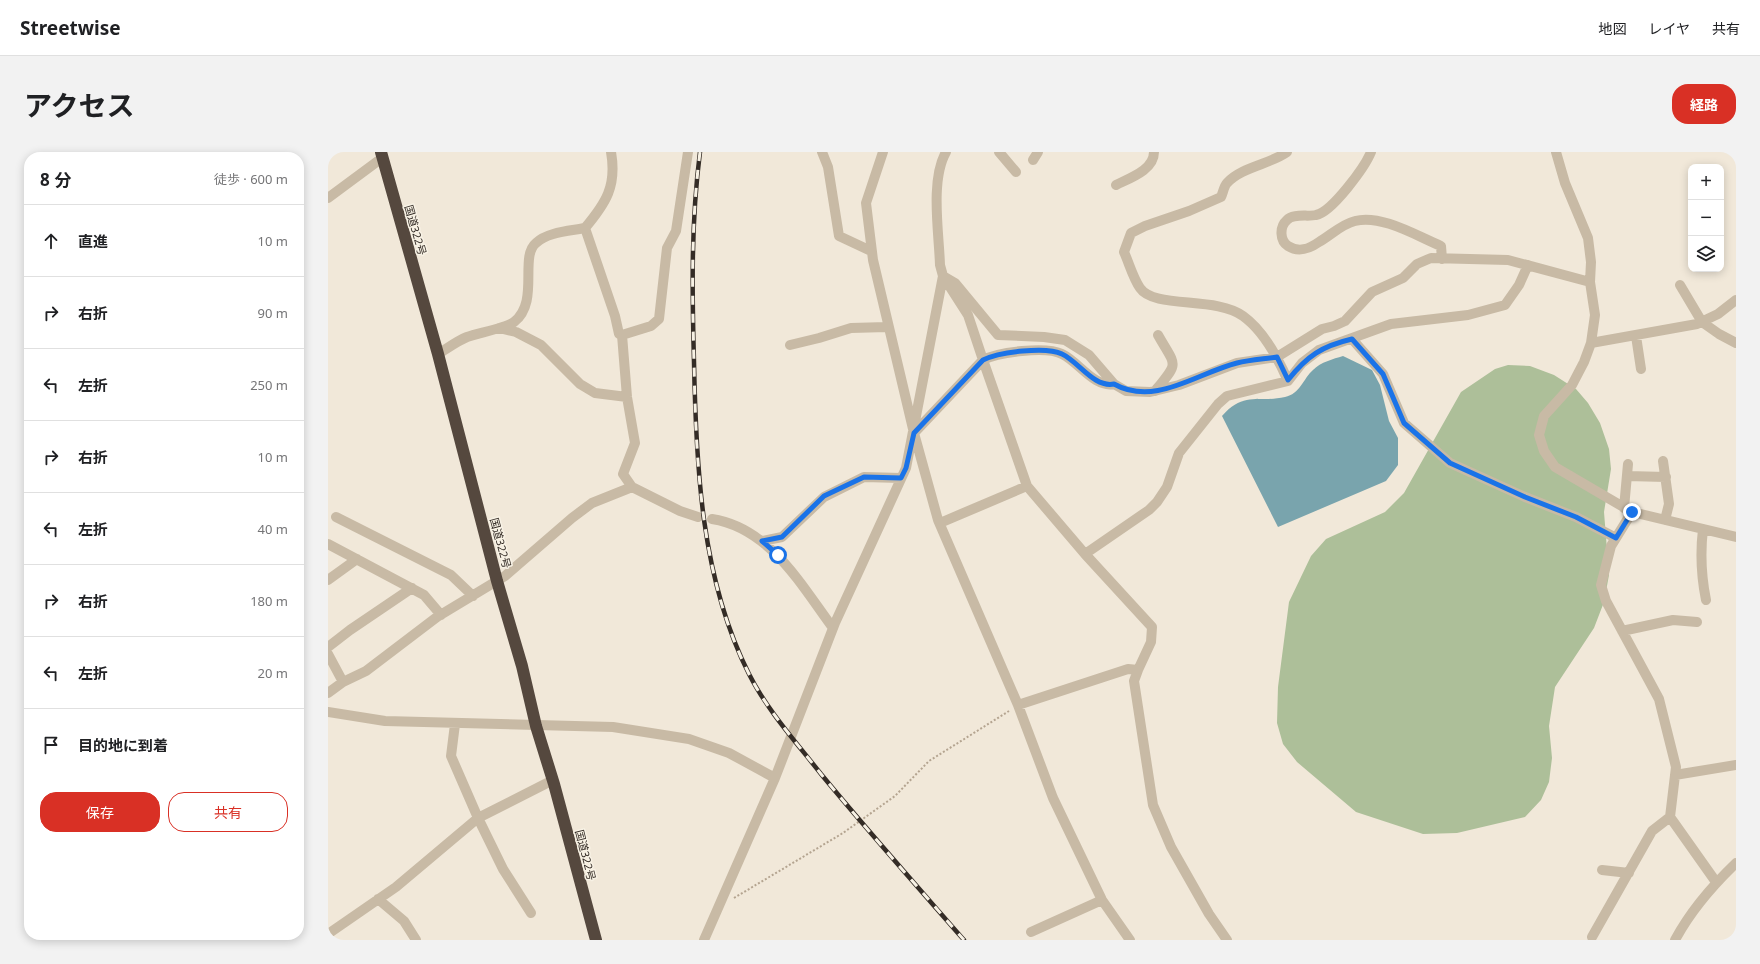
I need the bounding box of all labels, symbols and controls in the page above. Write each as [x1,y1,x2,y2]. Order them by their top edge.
text: Streetwise [20,15,121,41]
text: 地図 [1598,19,1626,38]
text: レイヤ [1648,19,1690,38]
text: 共有 [1712,19,1740,38]
button: 経路 [1672,84,1736,124]
text: アクセス [24,86,135,124]
map controls [1688,164,1724,272]
button: + [1688,164,1724,200]
text: 8 分 [40,168,71,191]
text: 徒歩 · 600 m [214,170,288,188]
button: − [1688,200,1724,236]
street label: 国道322号 [402,203,430,257]
icon: ahead [40,230,62,252]
text: 直進 [78,231,108,251]
text: 10 m [258,232,288,250]
button: layers [1688,236,1724,272]
icon: right [40,302,62,324]
text: 右折 [78,303,108,323]
text: 90 m [258,304,288,322]
icon: left [40,374,62,396]
text: 左折 [78,375,108,395]
text: 250 m [250,376,288,394]
icon: right [40,446,62,468]
text: 右折 [78,447,108,467]
text: 10 m [258,448,288,466]
route end [1623,503,1641,521]
street label: 国道322号 [487,516,515,570]
icon: left [40,518,62,540]
text: 左折 [78,519,108,539]
text: 40 m [258,520,288,538]
route start [769,546,787,564]
icon: right [40,590,62,612]
text: 右折 [78,591,108,611]
text: 180 m [250,592,288,610]
icon: left [40,662,62,684]
text: 左折 [78,663,108,683]
text: 20 m [258,664,288,682]
icon: arrive [40,734,62,756]
text: 目的地に到着 [78,735,168,755]
button: 保存 [40,792,160,832]
button: 共有 [168,792,288,832]
street label: 国道322号 [572,828,600,882]

